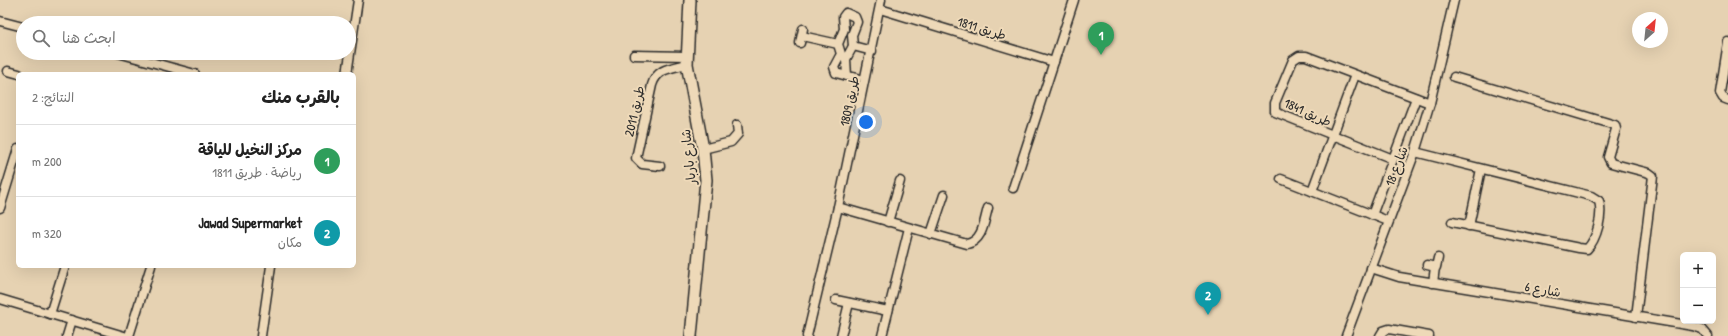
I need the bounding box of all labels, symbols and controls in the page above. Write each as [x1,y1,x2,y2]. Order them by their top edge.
street label: طريق 1811 [955,12,1009,44]
north arrow [1632,12,1668,48]
search box [16,16,356,60]
pin: 1 [1088,22,1114,55]
icon: search [30,27,52,49]
text: ابحث هنا [62,27,116,48]
street label: طريق 1809 [835,74,863,128]
street label: طريق 2011 [619,84,649,138]
text: بالقرب منك [262,85,340,108]
text: النتائج: 2 [32,88,74,106]
street label: طريق 1841 [1281,94,1335,130]
your location [856,112,876,132]
street label: شارع باربار [676,128,701,187]
text: مركز النخيل للياقة [198,139,302,160]
street label: شارع 18 [1380,143,1413,189]
text: 200 m [32,152,62,170]
text: 1 [325,152,329,170]
text: رياضة · طريق 1811 [212,163,302,181]
text: Jawad Supermarket [198,212,302,233]
text: 320 m [32,224,62,242]
text: 2 [324,224,330,242]
text: مكان [278,233,302,251]
map controls [1680,252,1716,324]
button: + [1680,252,1716,288]
street label: شارع 6 [1523,277,1562,302]
pin: 2 [1195,282,1221,315]
button: − [1680,288,1716,324]

